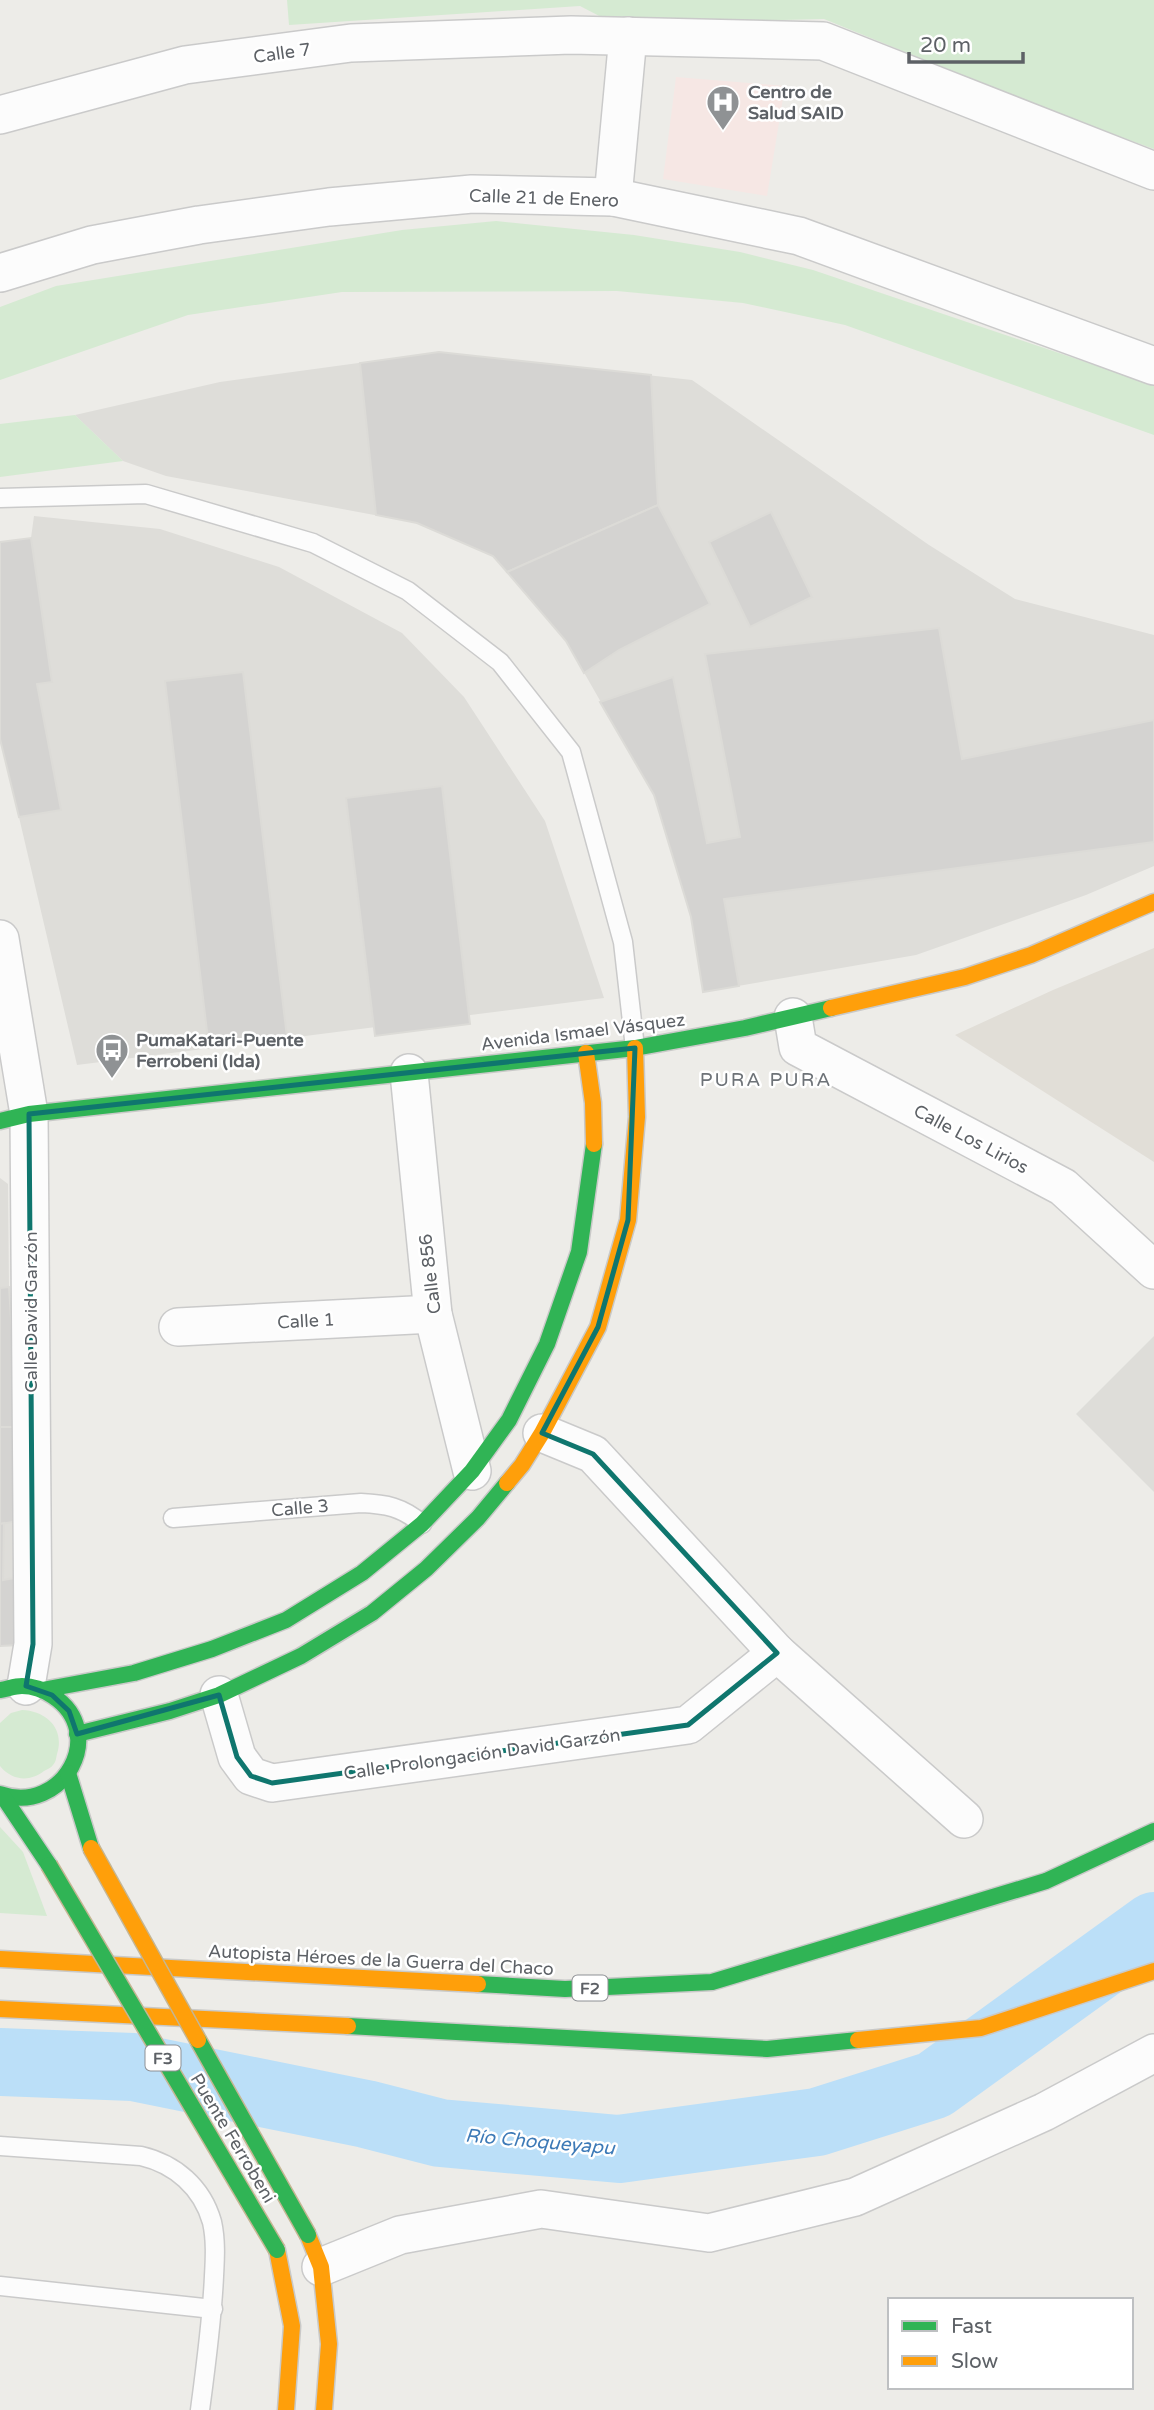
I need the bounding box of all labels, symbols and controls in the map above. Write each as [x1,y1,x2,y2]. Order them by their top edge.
scale bar [909,21,1023,65]
text: 20 m [920,33,971,58]
street label: Calle 7 [252,38,312,68]
place label: Centro de Salud SAID [748,81,844,124]
hospital icon: Centro de Salud SAID [704,83,742,132]
street label: Calle 21 de Enero [469,184,619,212]
street label: Avenida Ismael Vásquez [480,1009,686,1055]
place label: PumaKatari-Puente Ferrobeni (Ida) [136,1029,304,1072]
bus stop icon: PumaKatari-Puente Ferrobeni (Ida) [93,1031,131,1080]
district label: PURA PURA [700,1069,832,1091]
street label: Calle Los Lirios [910,1099,1032,1179]
street label: Calle David Garzón [20,1231,42,1393]
street label: Calle 856 [414,1233,446,1315]
street label: Calle 1 [277,1309,335,1333]
street label: Calle 3 [270,1495,330,1521]
street label: Calle Prolongación David Garzón [342,1724,622,1784]
street label: Autopista Héroes de la Guerra del Chaco [208,1940,554,1980]
road number: F2 [572,1976,608,2000]
road number: F3 [146,2046,180,2070]
street label: Puente Ferrobeni [186,2069,280,2207]
water label: Río Choqueyapu [464,2125,617,2160]
legend [888,2298,1133,2389]
text: Fast [951,2314,992,2339]
text: Slow [951,2349,999,2374]

